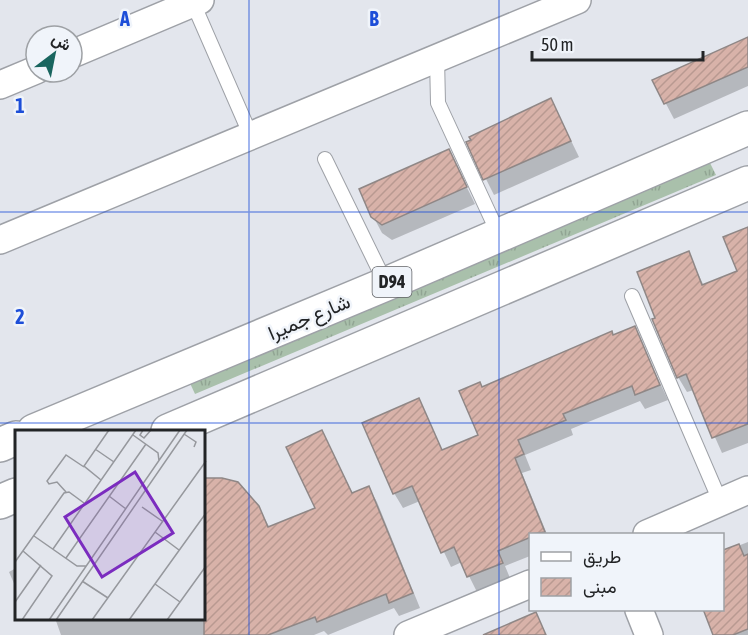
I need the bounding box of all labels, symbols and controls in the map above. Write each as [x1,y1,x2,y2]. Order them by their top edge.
text: A [119,7,130,30]
text: B [369,7,379,30]
north arrow [24,24,84,84]
scale bar [532,24,703,62]
text: ش [48,29,75,55]
text: 50 m [541,34,573,55]
text: 1 [15,94,25,117]
road number: D94 [372,267,412,297]
street label: شارع جميرا [264,289,354,347]
text: 2 [15,305,25,328]
inset map [15,430,206,620]
legend [529,533,724,611]
text: طريق [583,546,621,568]
text: مبنى [583,576,617,598]

